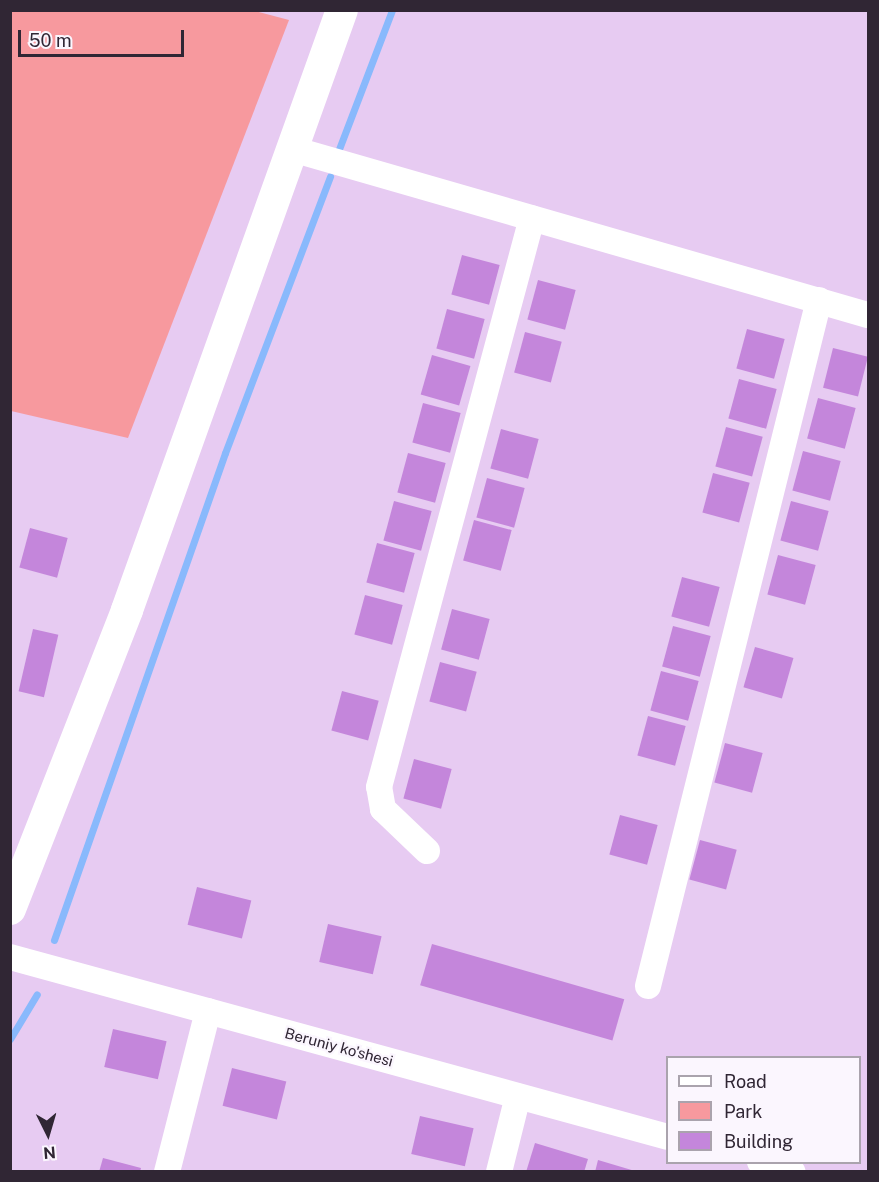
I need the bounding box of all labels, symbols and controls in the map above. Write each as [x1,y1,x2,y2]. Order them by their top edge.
scale bar [21,18,188,56]
text: 50 m [29,30,72,51]
street label: Beruniy ko'shesi [283,1024,395,1070]
legend [666,1056,861,1164]
text: Road [724,1071,767,1092]
text: Park [724,1101,762,1122]
north arrow [18,1104,78,1164]
text: Building [724,1131,793,1152]
text: N [43,1142,57,1162]

